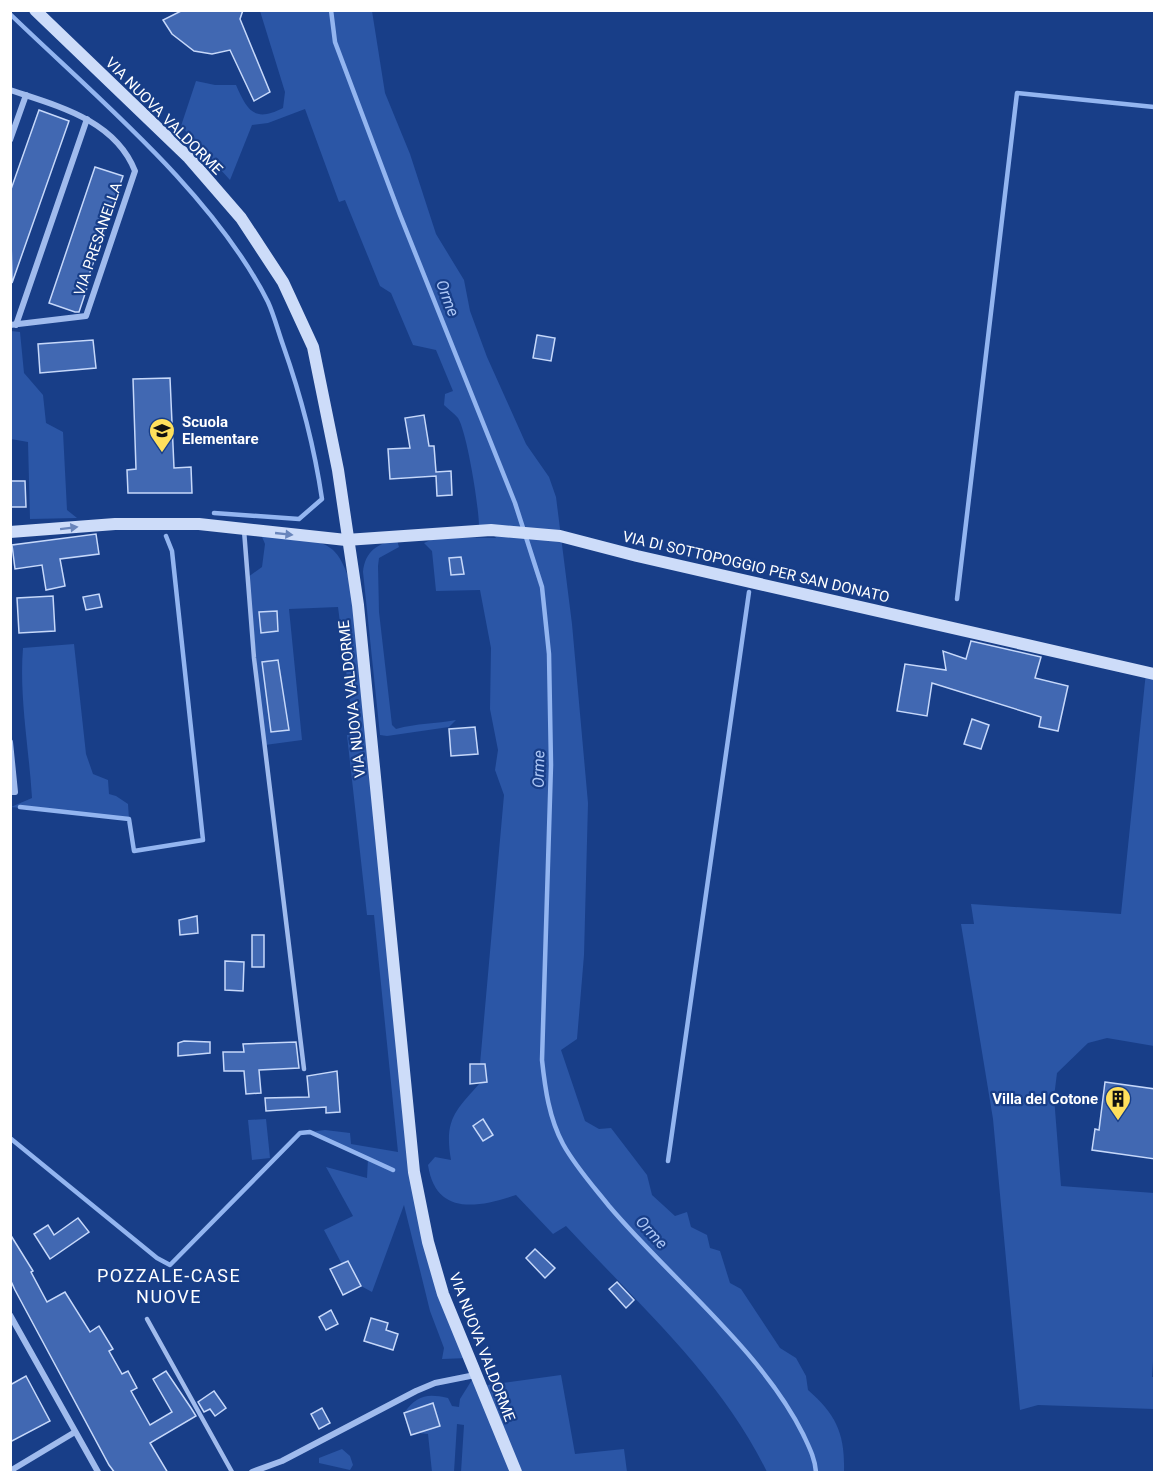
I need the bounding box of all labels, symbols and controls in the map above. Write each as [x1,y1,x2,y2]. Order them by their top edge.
street label: VIA NUOVA VALDORME [102,54,227,179]
street label: VIA PRESANELLA [70,180,126,298]
water label: Orme [432,277,463,319]
place label: Scuola Elementare [182,413,259,448]
school or university icon: Scuola Elementare [147,416,177,454]
one-way arrow [59,524,78,533]
street label: VIA DI SOTTOPOGGIO PER SAN DONATO [621,527,891,607]
one-way arrow [275,529,294,539]
street label: VIA NUOVA VALDORME [335,619,369,779]
water label: Orme [529,750,548,788]
building icon: Villa del Cotone [1103,1084,1133,1122]
place label: Villa del Cotone [992,1090,1098,1108]
water label: Orme [632,1212,671,1253]
district label: POZZALE-CASE NUOVE [97,1265,241,1307]
street label: VIA NUOVA VALDORME [445,1270,519,1425]

